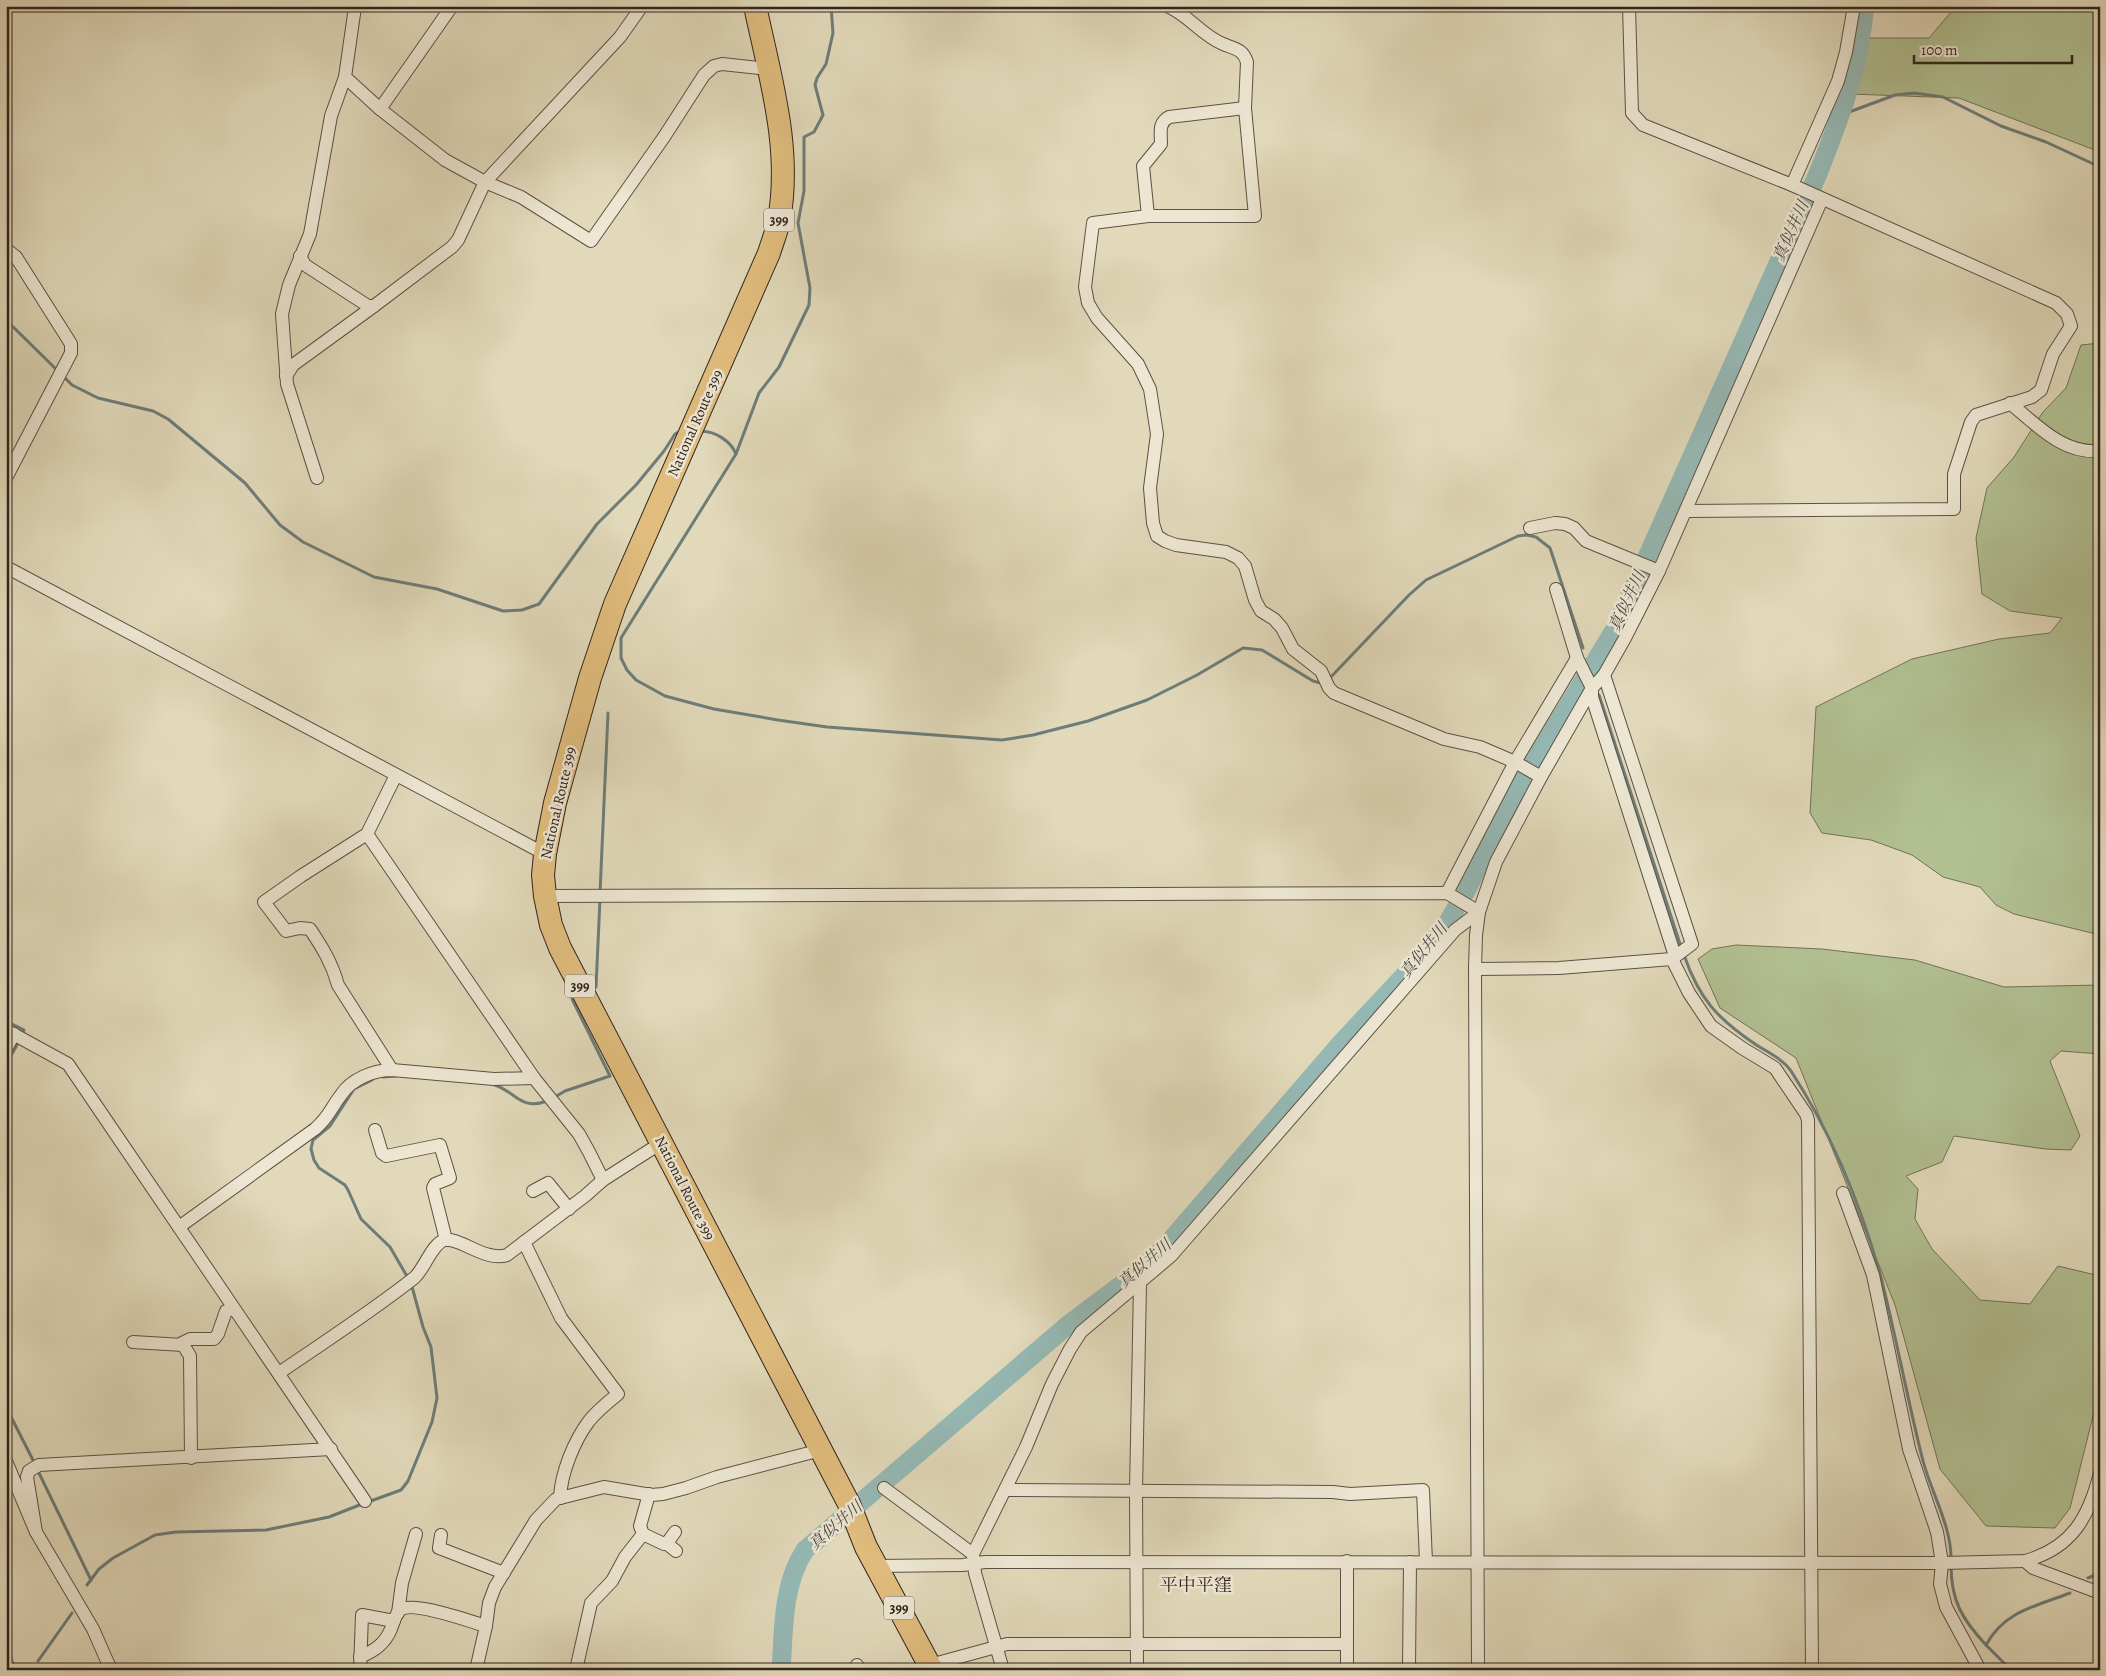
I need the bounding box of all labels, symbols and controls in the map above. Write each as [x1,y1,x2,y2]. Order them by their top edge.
scale bar [1914,32,2071,64]
text: 100 m [1921,40,1958,60]
water label: 真似井川 [1768,196,1815,265]
road number: 399 [764,208,794,232]
street label: National Route 399 [663,366,728,480]
water label: 真似井川 [1603,566,1651,635]
street label: National Route 399 [535,745,581,861]
water label: 真似井川 [1395,917,1454,982]
road number: 399 [565,974,595,998]
street label: National Route 399 [650,1132,720,1244]
water label: 真似井川 [1113,1233,1178,1293]
water label: 真似井川 [804,1495,869,1555]
district label: 平中平窪 [1160,1573,1232,1597]
road number: 399 [884,1596,914,1620]

